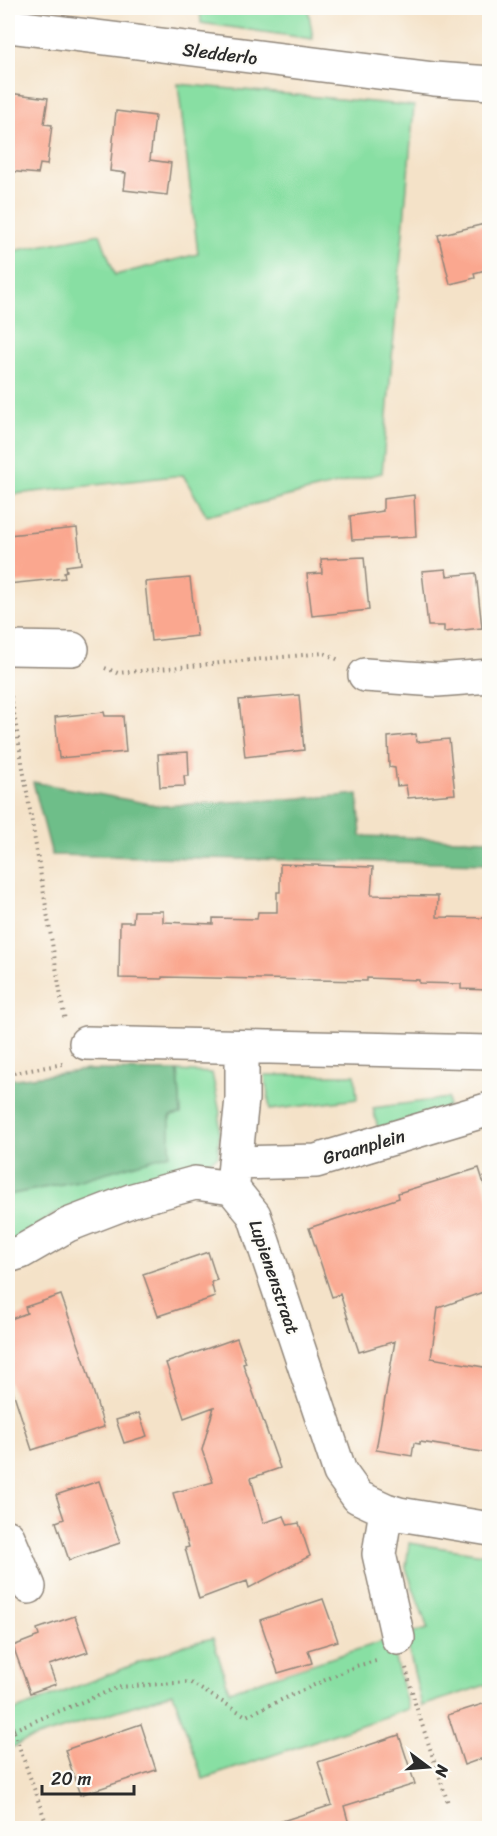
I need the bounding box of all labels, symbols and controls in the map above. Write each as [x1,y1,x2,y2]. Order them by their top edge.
street label: Sledderlo [181,34,259,74]
street label: Graanplein [319,1120,409,1174]
street label: Lupienenstraat [239,1215,309,1339]
north arrow [398,1737,458,1797]
scale bar [42,1758,134,1796]
text: N [426,1761,458,1781]
text: 20 m [51,1763,91,1795]

